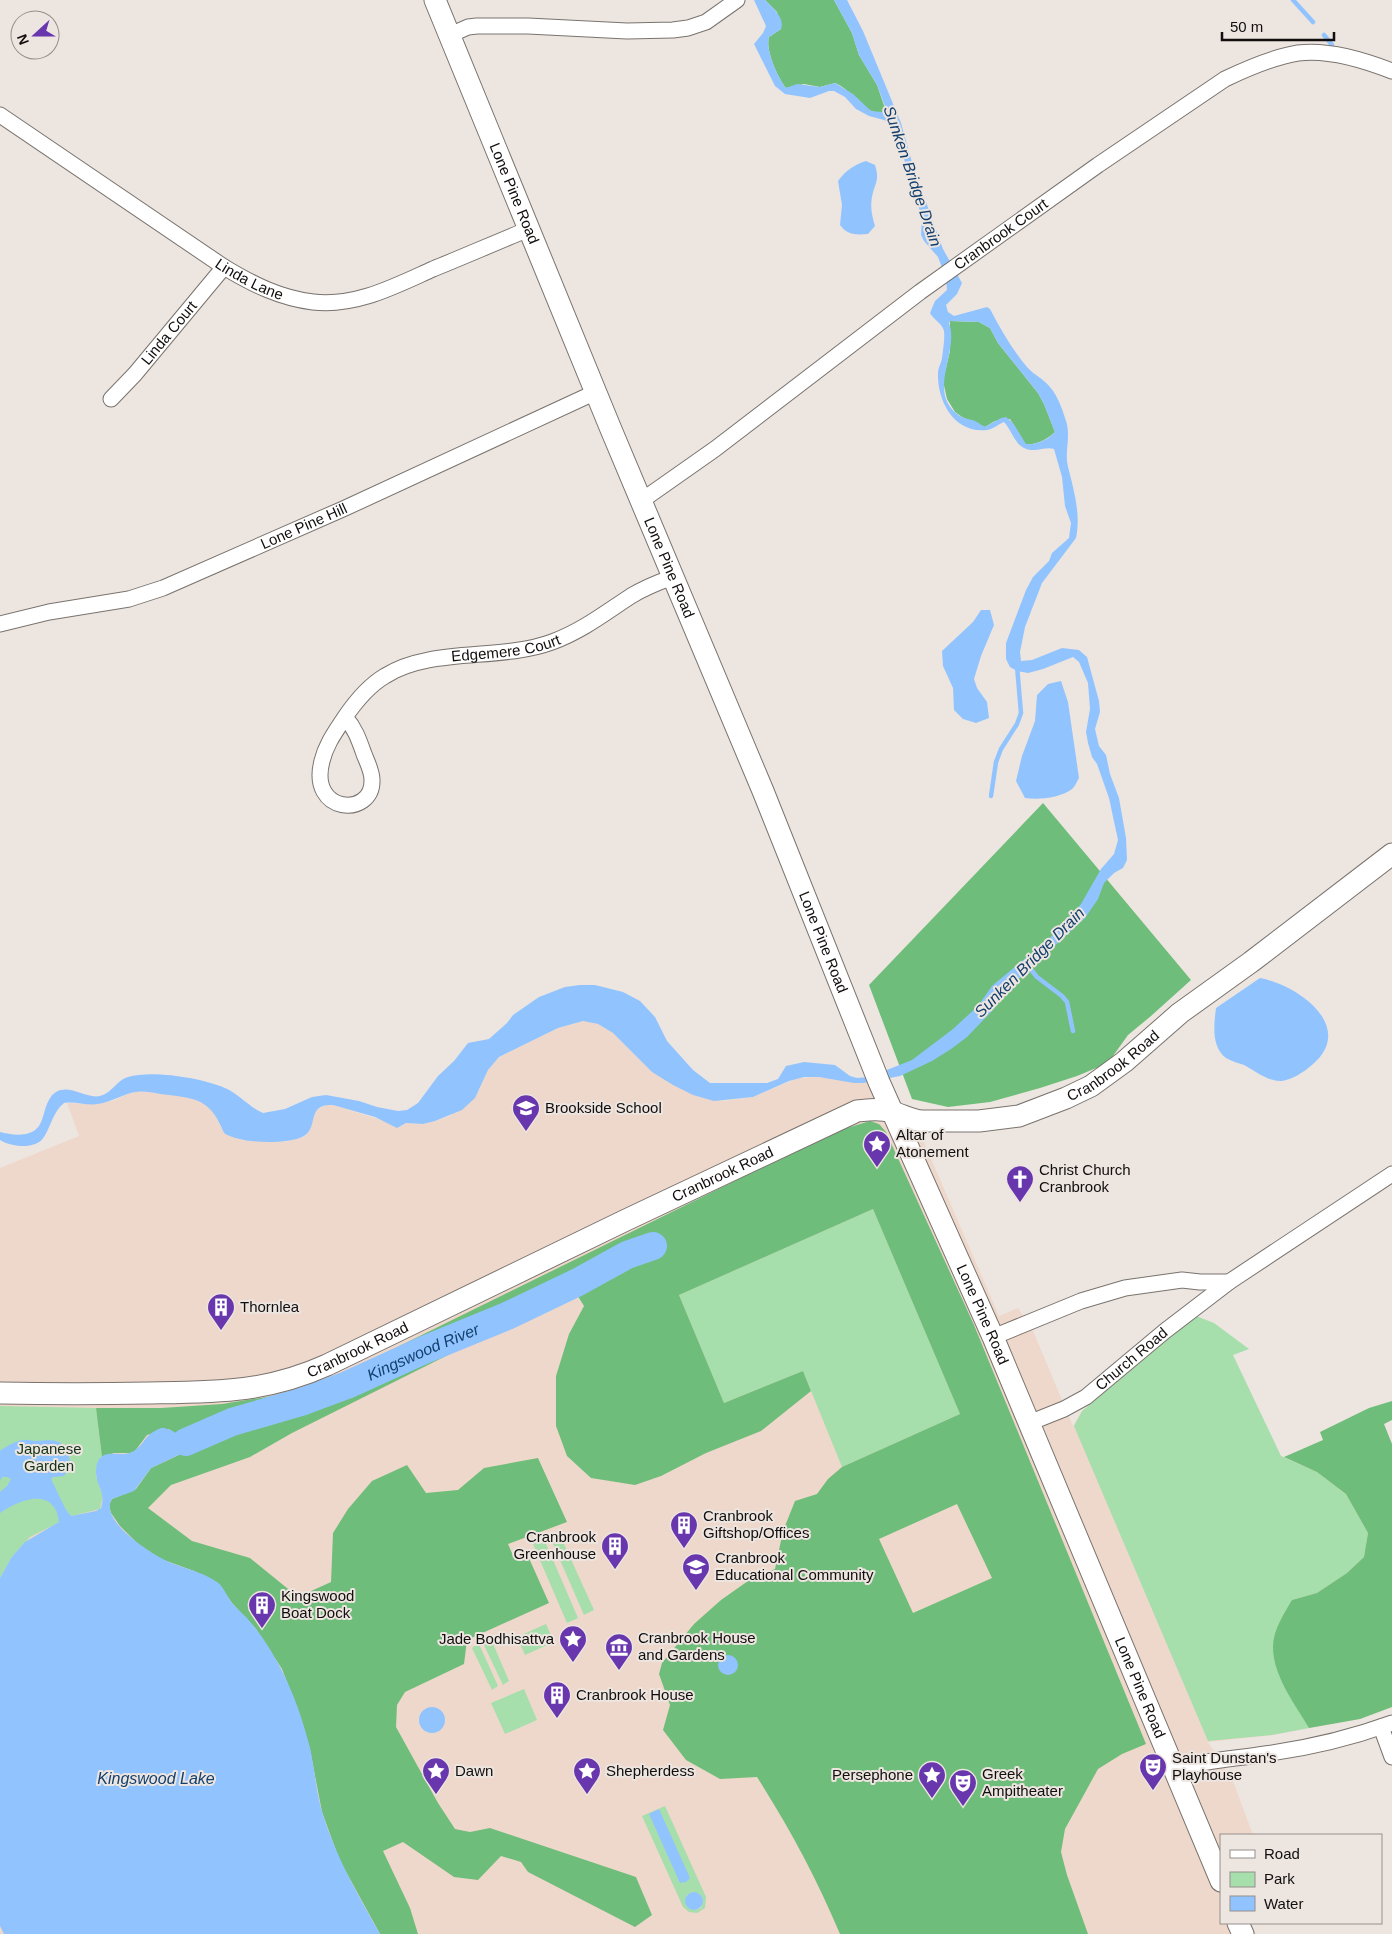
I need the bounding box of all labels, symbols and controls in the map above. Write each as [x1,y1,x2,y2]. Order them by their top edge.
north arrow [10,10,60,60]
scale bar [1222,10,1334,42]
text: 50 m [1230,18,1263,35]
text: N [14,32,32,47]
water label: Sunken Bridge Drain [880,104,945,249]
street label: Lone Pine Road [486,140,543,246]
street label: Cranbrook Court [950,194,1051,273]
street label: Linda Lane [212,255,286,303]
street label: Linda Court [137,297,201,368]
street label: Lone Pine Hill [258,499,350,552]
street label: Lone Pine Road [641,515,698,620]
street label: Edgemere Court [450,630,564,665]
street label: Lone Pine Road [796,889,852,995]
water label: Sunken Bridge Drain [971,904,1088,1021]
street label: Cranbrook Road [1064,1026,1162,1104]
school or university icon: Brookside School [511,1093,541,1132]
place label: Brookside School [545,1099,662,1116]
place label: Altar of Atonement [896,1126,969,1160]
place icon: Altar of Atonement [862,1129,892,1168]
street label: Cranbrook Road [669,1143,776,1205]
place label: Christ Church Cranbrook [1039,1161,1131,1195]
church icon: Christ Church Cranbrook [1005,1164,1035,1203]
street label: Lone Pine Road [954,1261,1012,1367]
building icon: Thornlea [206,1292,236,1331]
place label: Thornlea [240,1298,300,1315]
street label: Cranbrook Road [304,1318,411,1380]
water label: Kingswood River [365,1320,482,1384]
street label: Church Road [1092,1324,1171,1394]
park label: Japanese Garden [16,1440,82,1474]
place label: Cranbrook Giftshop/Offices [703,1507,809,1541]
building icon: Cranbrook Giftshop/Offices [669,1510,699,1549]
place label: Cranbrook Greenhouse [513,1528,596,1562]
building icon: Cranbrook Greenhouse [600,1531,630,1570]
place label: Cranbrook Educational Community [715,1549,874,1583]
school or university icon: Cranbrook Educational Community [681,1552,711,1591]
place label: Kingswood Boat Dock [281,1587,354,1621]
building icon: Kingswood Boat Dock [247,1590,277,1629]
place icon: Jade Bodhisattva [558,1624,588,1663]
place label: Cranbrook House and Gardens [638,1629,756,1663]
place label: Jade Bodhisattva [439,1630,555,1647]
museum icon: Cranbrook House and Gardens [604,1632,634,1671]
street label: Lone Pine Road [1112,1634,1169,1740]
building icon: Cranbrook House [542,1680,572,1719]
place label: Cranbrook House [576,1686,694,1703]
place label: Saint Dunstan's Playhouse [1172,1749,1277,1783]
theatre icon: Saint Dunstan's Playhouse [1138,1752,1168,1791]
place icon: Dawn [421,1756,451,1795]
place icon: Shepherdess [572,1756,602,1795]
place icon: Persephone [917,1760,947,1799]
place label: Dawn [455,1762,493,1779]
place label: Shepherdess [606,1762,694,1779]
place label: Greek Ampitheater [982,1765,1063,1799]
place label: Persephone [832,1766,913,1783]
theatre icon: Greek Ampitheater [948,1768,978,1807]
water label: Kingswood Lake [97,1770,215,1787]
legend [1220,1834,1382,1924]
text: Road [1264,1845,1300,1862]
text: Park [1264,1870,1295,1887]
text: Water [1264,1895,1303,1912]

